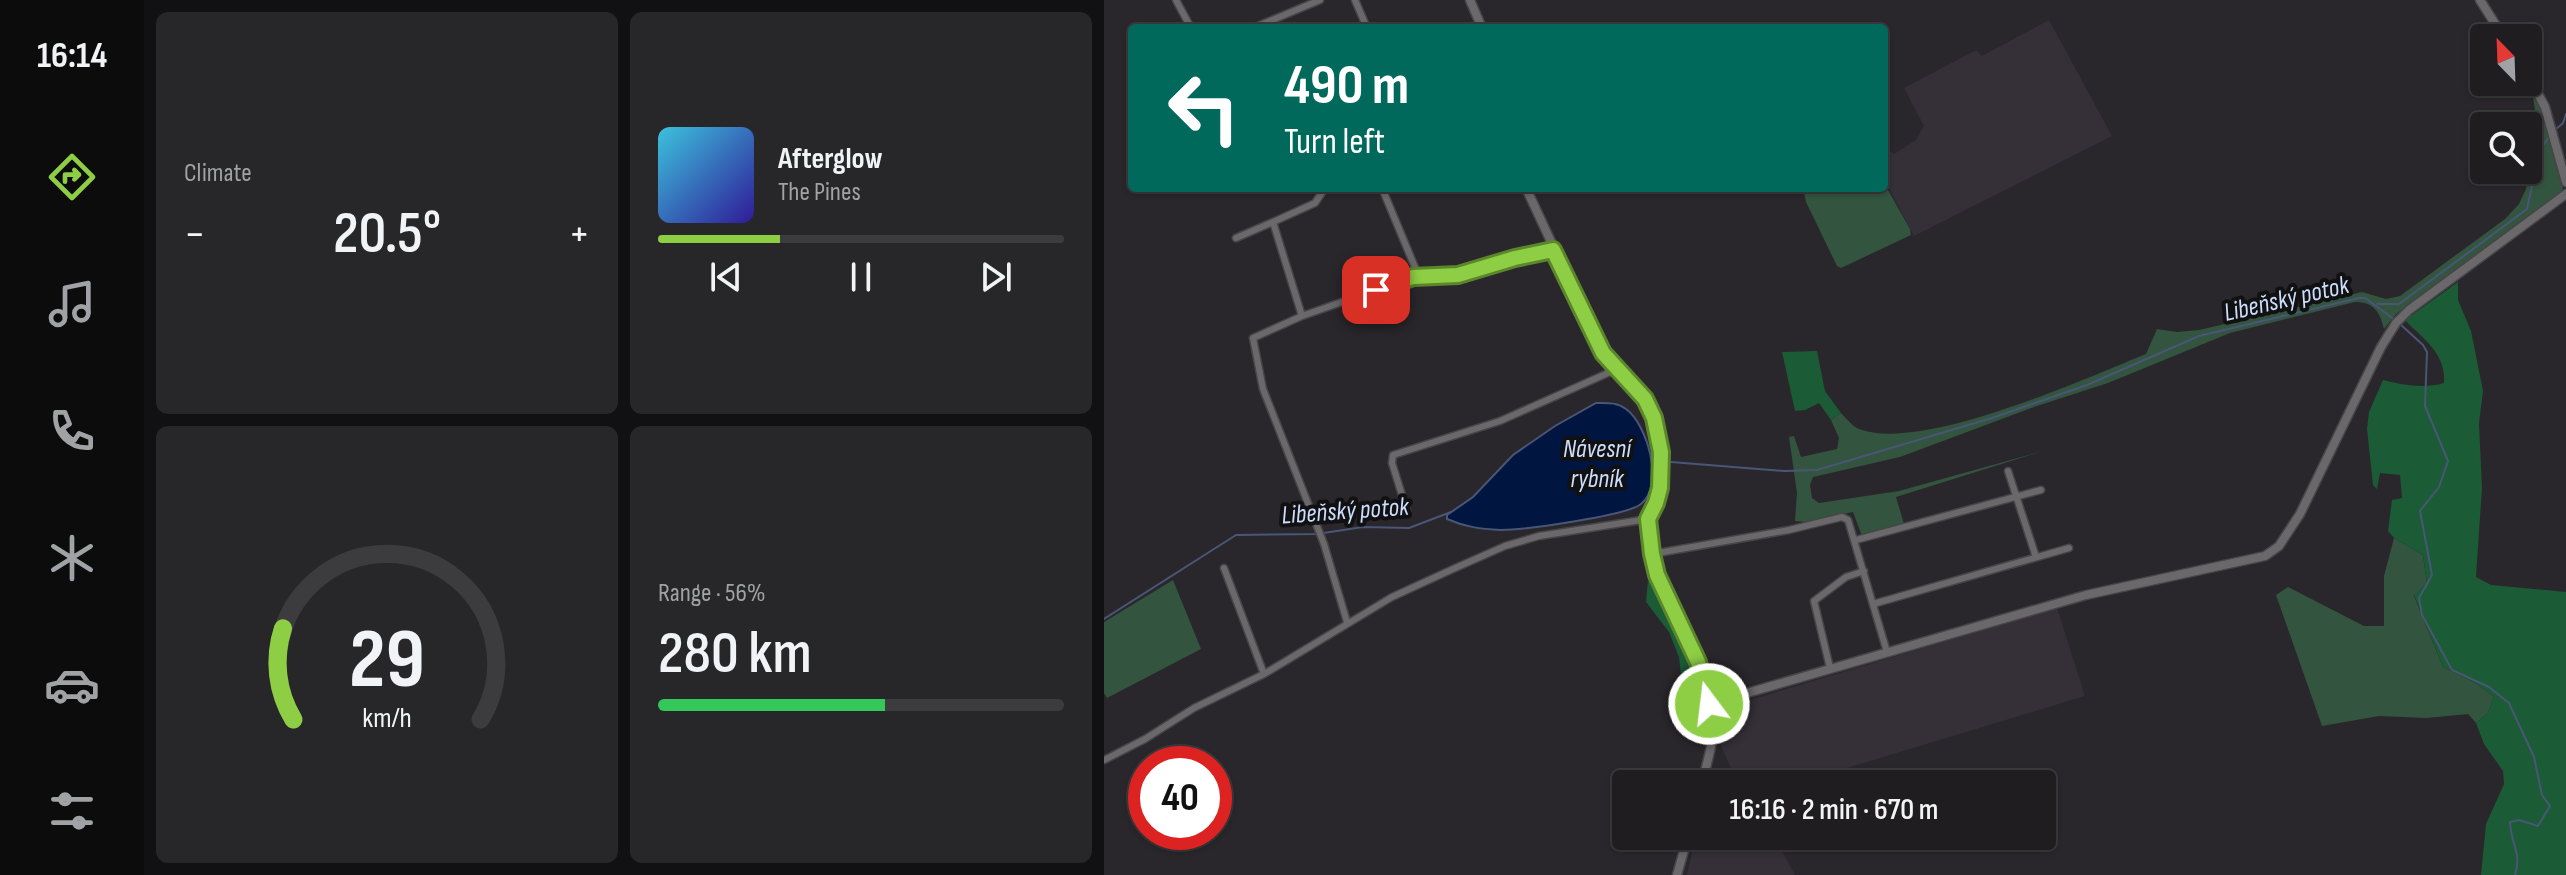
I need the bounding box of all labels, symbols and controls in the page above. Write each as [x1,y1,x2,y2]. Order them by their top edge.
north arrow [2470,24,2542,96]
map controls [2470,24,2542,184]
text: 16:14 [37,35,107,78]
text: 490 m [1284,53,1409,120]
icon: left [1152,56,1256,160]
button: search [2470,112,2542,184]
text: Turn left [1284,121,1385,164]
text: Afterglow [778,141,883,177]
icon: directions [44,149,100,205]
text: Climate [184,158,252,189]
text: The Pines [778,177,861,208]
text: 20.5° [333,198,441,270]
text: − [184,208,206,261]
text: + [568,208,590,261]
icon: previous [704,255,748,299]
icon: pause [839,255,883,299]
icon: next [974,255,1018,299]
pin [1342,256,1410,324]
icon: arrive [1354,268,1398,312]
water label: Libeňský potok [2221,270,2353,329]
icon: music [44,276,100,332]
icon: phone [44,403,100,459]
water label: Návesní rybník [1563,434,1633,495]
water label: Libeňský potok [1280,492,1411,531]
icon: climate [44,530,100,586]
text: Range · 56% [658,578,766,609]
text: 29 [349,611,425,711]
text: 280 km [658,618,812,690]
icon: car [44,657,100,713]
position arrow [1667,662,1751,746]
text: km/h [362,701,412,736]
speed limit sign: 40 [1128,746,1232,850]
icon: filters [44,783,100,839]
text: 16:16 · 2 min · 670 m [1730,792,1938,828]

